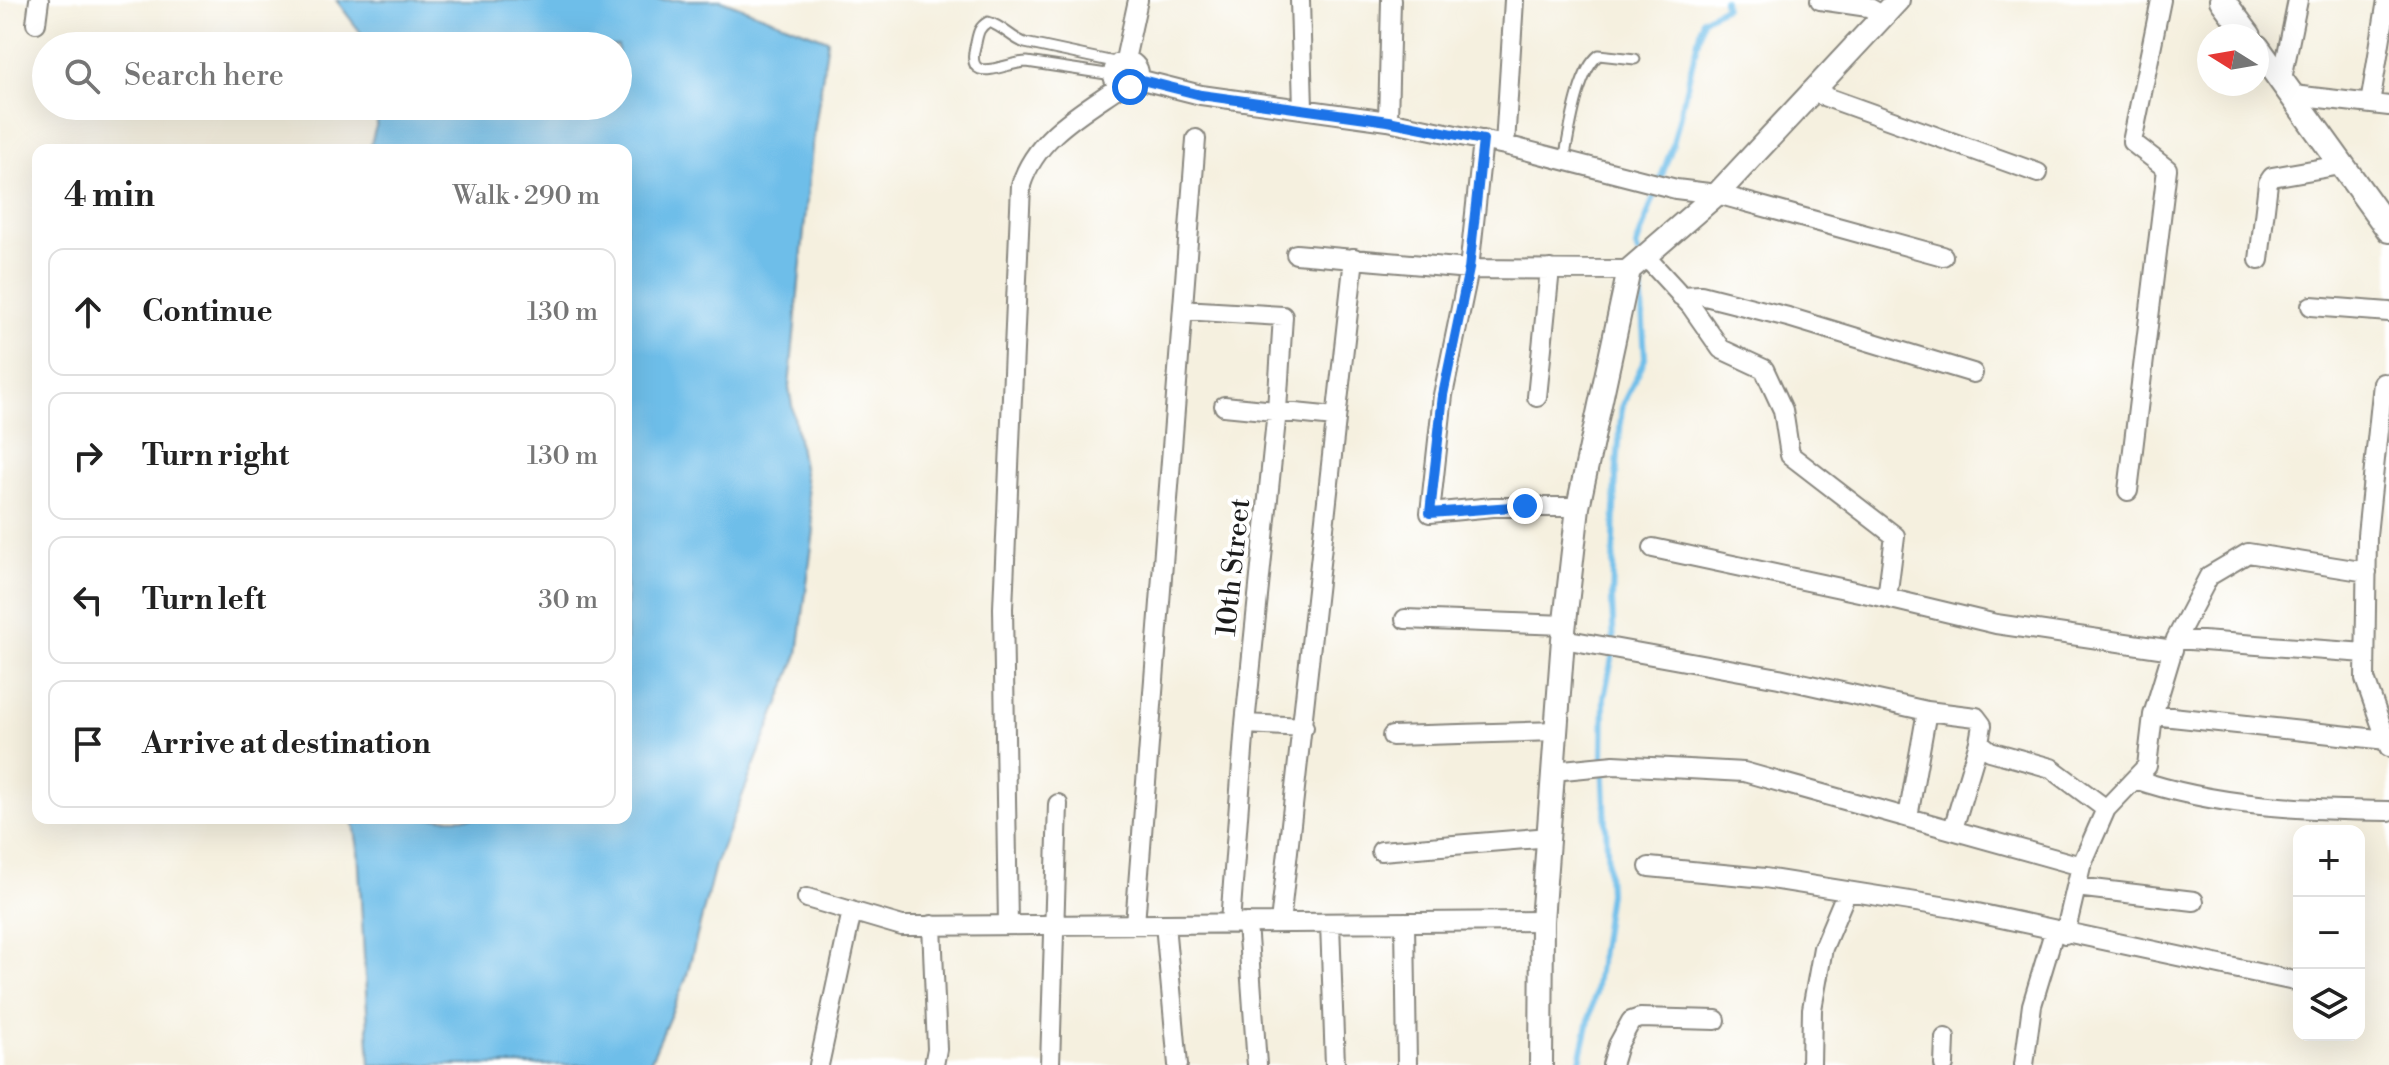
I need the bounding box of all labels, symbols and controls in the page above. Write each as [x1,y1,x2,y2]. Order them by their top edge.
north arrow [2197,24,2269,96]
search box [32,32,632,120]
icon: search [60,54,104,98]
text: Search here [124,57,284,95]
route start [1112,69,1148,105]
text: 4 min [64,175,155,217]
text: Walk · 290 m [453,180,600,212]
icon: ahead [66,290,110,334]
text: Continue [142,293,273,331]
text: 130 m [527,296,598,328]
icon: right [66,434,110,478]
text: Turn right [142,437,289,475]
text: 130 m [527,440,598,472]
route end [1507,488,1543,524]
street label: 10th Street [1209,496,1258,638]
icon: left [66,578,110,622]
text: Turn left [142,581,266,619]
text: 30 m [538,584,598,616]
icon: arrive [66,722,110,766]
text: Arrive at destination [142,725,431,763]
map controls [2293,825,2365,1041]
button: + [2293,825,2365,897]
button: − [2293,897,2365,969]
button: layers [2293,969,2365,1041]

